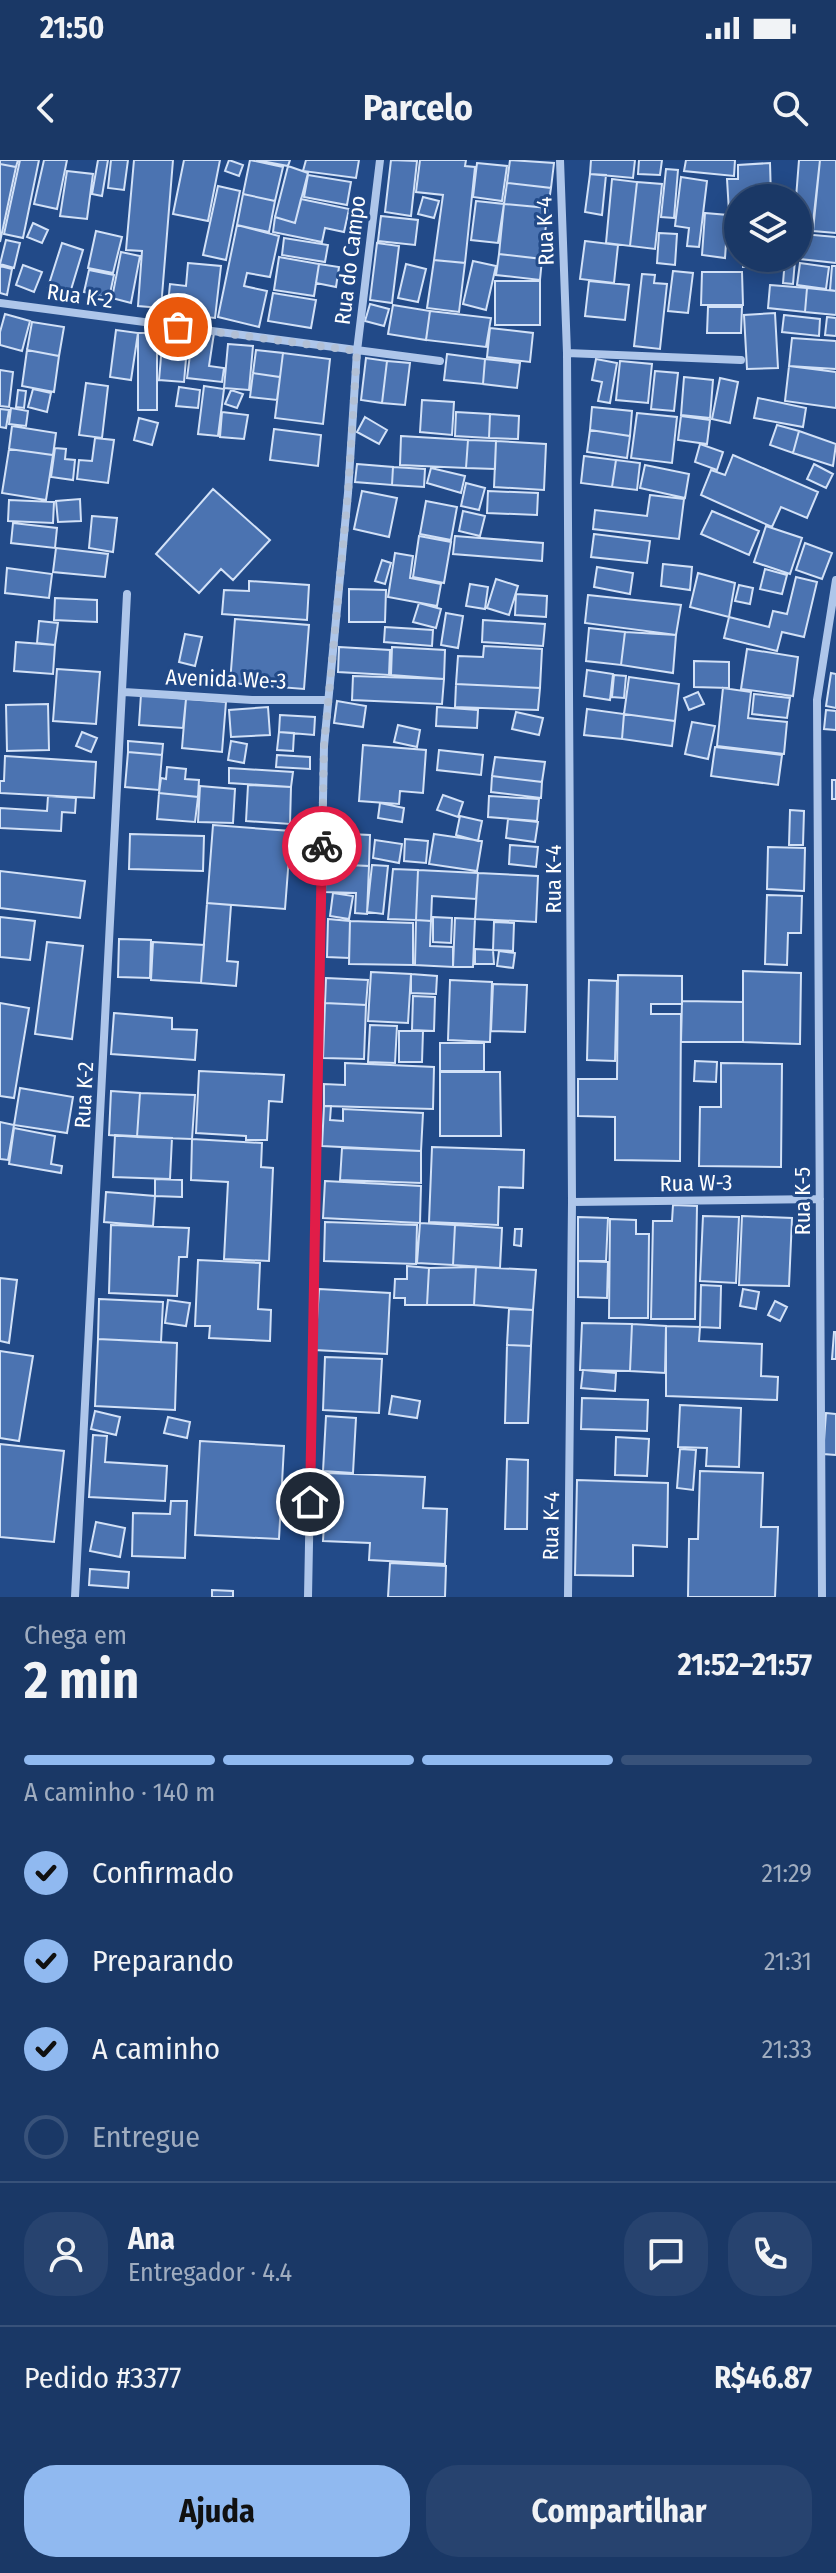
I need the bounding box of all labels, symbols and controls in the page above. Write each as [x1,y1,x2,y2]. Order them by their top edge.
text: 21:50 [40,10,104,46]
icon: back [24,86,68,130]
text: Parcelo [363,86,473,130]
icon: search [768,86,812,130]
map controls [724,184,812,272]
button: layers [724,184,812,272]
street label: Rua do Campo [329,194,371,326]
street label: Rua K-4 [530,196,560,266]
street label: Rua K-2 [45,278,115,314]
pin [144,293,212,361]
icon: bag [156,305,200,349]
street label: Avenida We-3 [165,663,287,695]
courier [282,806,362,886]
icon: bike [300,824,344,868]
street label: Rua K-4 [540,844,567,913]
street label: Rua K-2 [69,1061,99,1129]
street label: Rua K-5 [789,1167,816,1235]
street label: Rua W-3 [659,1169,733,1197]
pin [276,1468,344,1536]
icon: home [288,1480,332,1524]
street label: Rua K-4 [537,1491,565,1561]
text: Chega em [24,1620,127,1651]
text: 21:52–21:57 [678,1647,812,1683]
text: 2 min [24,1649,139,1712]
text: A caminho · 140 m [24,1777,215,1808]
icon: check [24,1851,68,1895]
text: Confirmado [92,1855,234,1891]
text: 21:29 [762,1858,812,1889]
icon: check [24,1939,68,1983]
text: Preparando [92,1943,234,1979]
text: 21:31 [764,1946,812,1977]
icon: check [24,2027,68,2071]
text: A caminho [92,2031,220,2067]
text: 21:33 [762,2034,812,2065]
text: Entregue [92,2119,200,2155]
button: person [24,2212,108,2296]
button: chat [624,2212,708,2296]
button: phone [728,2212,812,2296]
text: Ana [128,2221,175,2257]
text: Entregador · 4.4 [128,2257,292,2288]
text: Pedido #3377 [24,2360,181,2396]
text: R$46.87 [714,2360,812,2396]
button: Ajuda [24,2465,410,2557]
button: Compartilhar [426,2465,812,2557]

